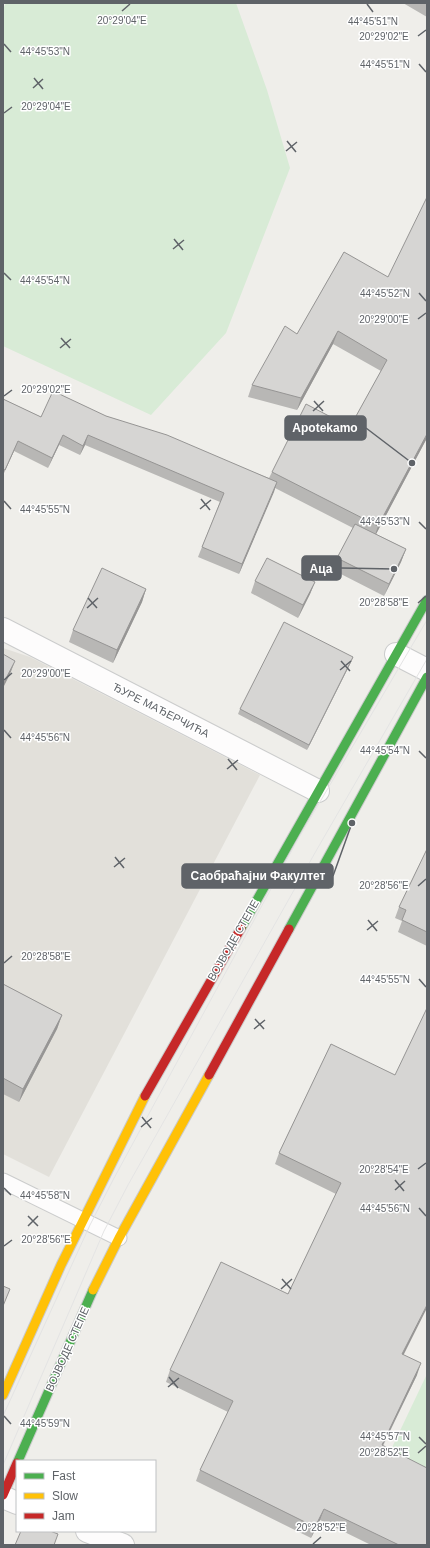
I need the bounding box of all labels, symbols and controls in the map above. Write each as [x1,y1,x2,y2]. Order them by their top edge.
text: 20°29'04"E [97,15,147,26]
text: 44°45'51"N [348,16,398,27]
text: 20°29'02"E [359,31,409,42]
text: 44°45'53"N [20,46,70,57]
text: 44°45'51"N [360,59,410,70]
text: 20°29'04"E [21,101,71,112]
text: 44°45'54"N [20,275,70,286]
text: 44°45'52"N [360,288,410,299]
text: 20°29'00"E [359,314,409,325]
text: 20°29'02"E [21,384,71,395]
callout: Apotekamo [285,416,366,440]
text: Apotekamo [292,421,358,435]
text: 44°45'55"N [20,504,70,515]
text: 44°45'53"N [360,516,410,527]
callout: Аца [302,556,341,580]
text: Аца [310,562,333,576]
text: 20°28'58"E [359,597,409,608]
text: 20°29'00"E [21,668,71,679]
street label: ЂУРЕ МАЂЕРЧИЋА [111,680,212,740]
text: 44°45'56"N [20,732,70,743]
text: 44°45'54"N [360,745,410,756]
callout: Саобраћајни Факултет [182,864,333,888]
text: Саобраћајни Факултет [191,869,326,883]
text: 20°28'56"E [359,880,409,891]
street label: ВОЈВОДЕ СТЕПЕ [205,898,261,982]
text: 20°28'58"E [21,951,71,962]
text: 44°45'55"N [360,974,410,985]
text: 20°28'54"E [359,1164,409,1175]
text: 44°45'58"N [20,1190,70,1201]
text: 44°45'56"N [360,1203,410,1214]
text: 20°28'56"E [21,1234,71,1245]
street label: ВОЈВОДЕ СТЕПЕ [43,1305,91,1393]
text: 44°45'59"N [20,1418,70,1429]
text: 44°45'57"N [360,1431,410,1442]
text: 20°28'52"E [359,1447,409,1458]
legend [16,1460,156,1532]
text: Fast [52,1469,76,1483]
text: Slow [52,1489,78,1503]
text: Jam [52,1509,75,1523]
text: 20°28'52"E [296,1522,346,1533]

